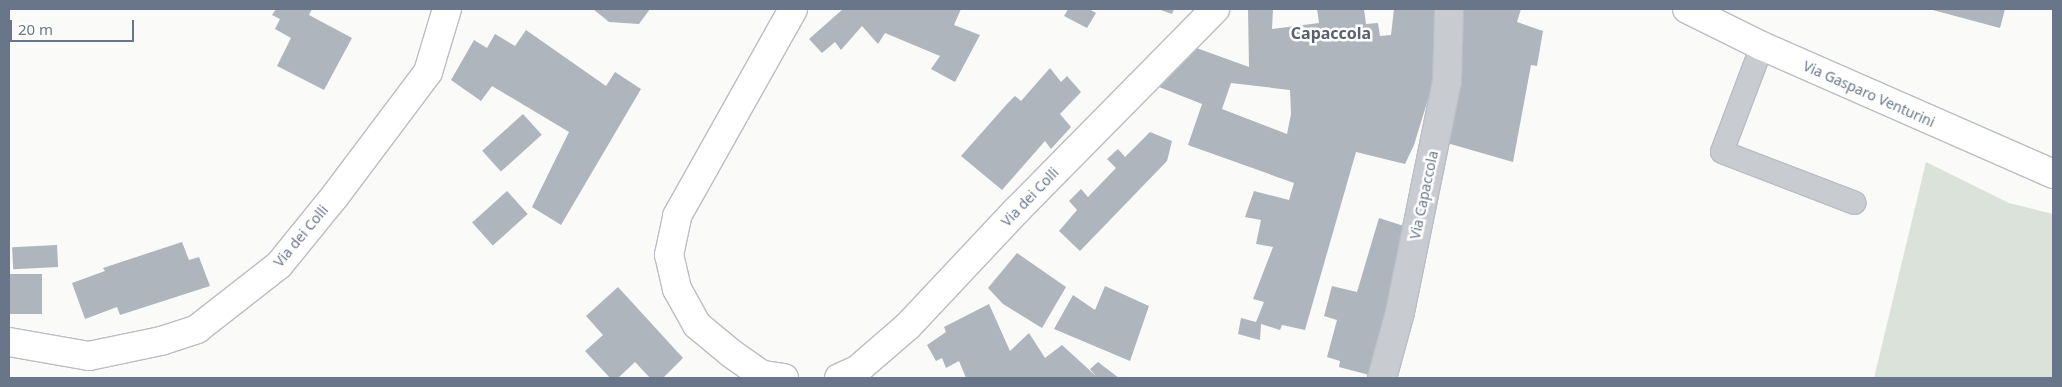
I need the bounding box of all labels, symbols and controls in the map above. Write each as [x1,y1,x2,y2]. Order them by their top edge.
scale bar [12,10,136,42]
text: 20 m [18,19,53,39]
district label: Capaccola [1291,23,1371,43]
street label: Via Gasparo Venturini [1801,57,1937,131]
street label: Via Capaccola [1406,149,1442,241]
street label: Via dei Colli [998,164,1062,230]
street label: Via dei Colli [270,202,332,270]

